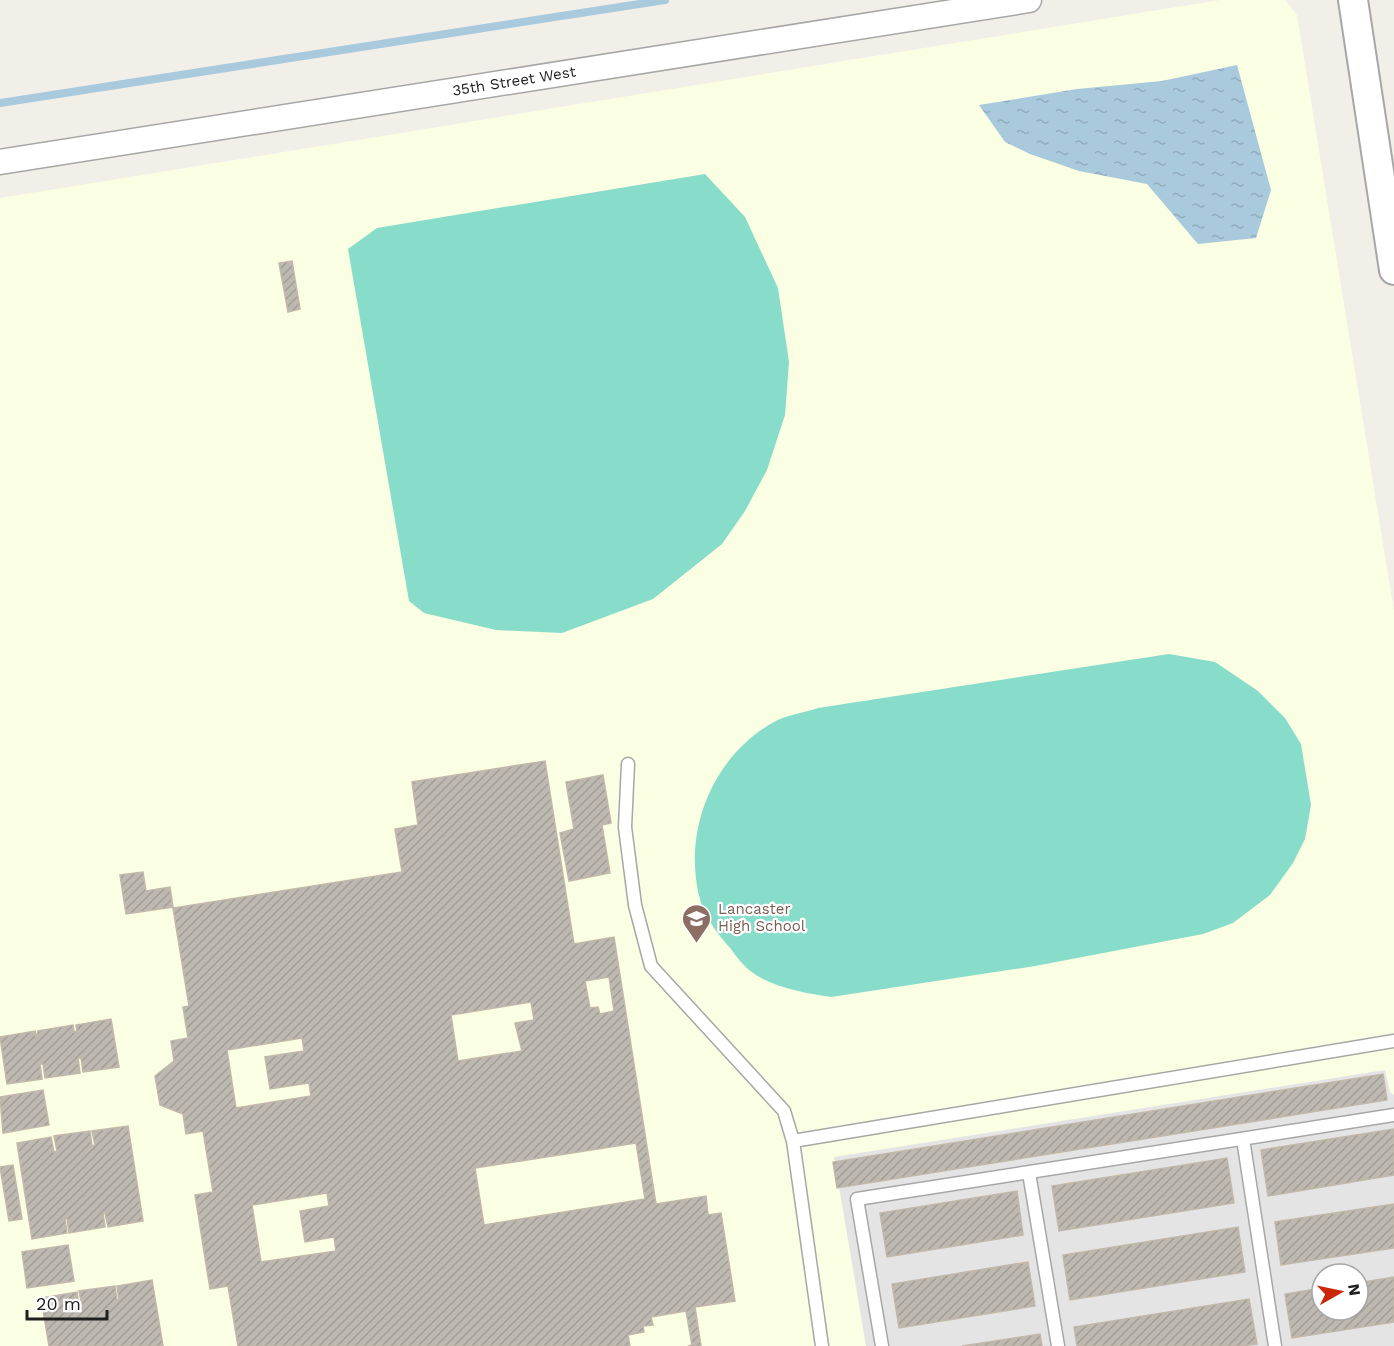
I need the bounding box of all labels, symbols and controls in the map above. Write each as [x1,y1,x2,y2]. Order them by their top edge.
street label: 35th Street West [451,62,578,100]
place label: Lancaster High School [718,900,806,935]
school or university icon: Lancaster High School [681,902,713,944]
north arrow [1310,1262,1370,1322]
text: N [1344,1282,1365,1297]
scale bar [27,1283,106,1321]
text: 20 m [36,1293,81,1314]

